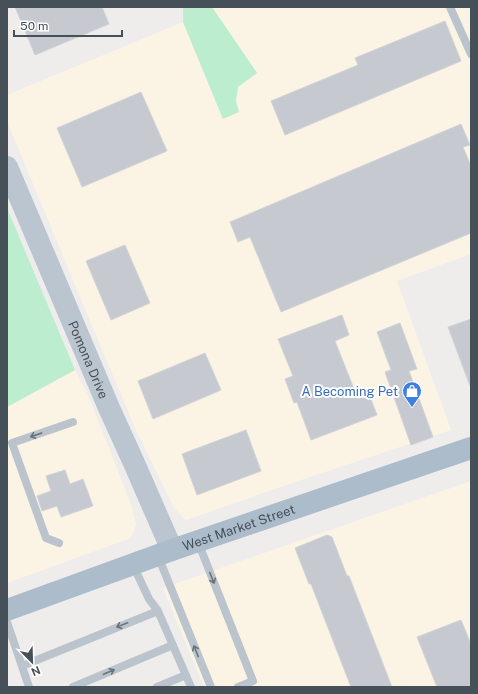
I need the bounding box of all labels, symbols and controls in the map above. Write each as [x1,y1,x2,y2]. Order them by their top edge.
scale bar [14,12,122,38]
text: 50 m [20,19,48,33]
street label: Pomona Drive [65,318,111,401]
shop icon: A Becoming Pet [401,380,423,408]
place label: A Becoming Pet [302,384,398,399]
one-way arrow [30,432,43,439]
street label: West Market Street [181,502,297,554]
one-way arrow [209,571,216,583]
one-way arrow [117,622,129,630]
north arrow [12,642,52,682]
one-way arrow [192,645,200,657]
text: N [30,664,42,678]
one-way arrow [103,668,115,675]

